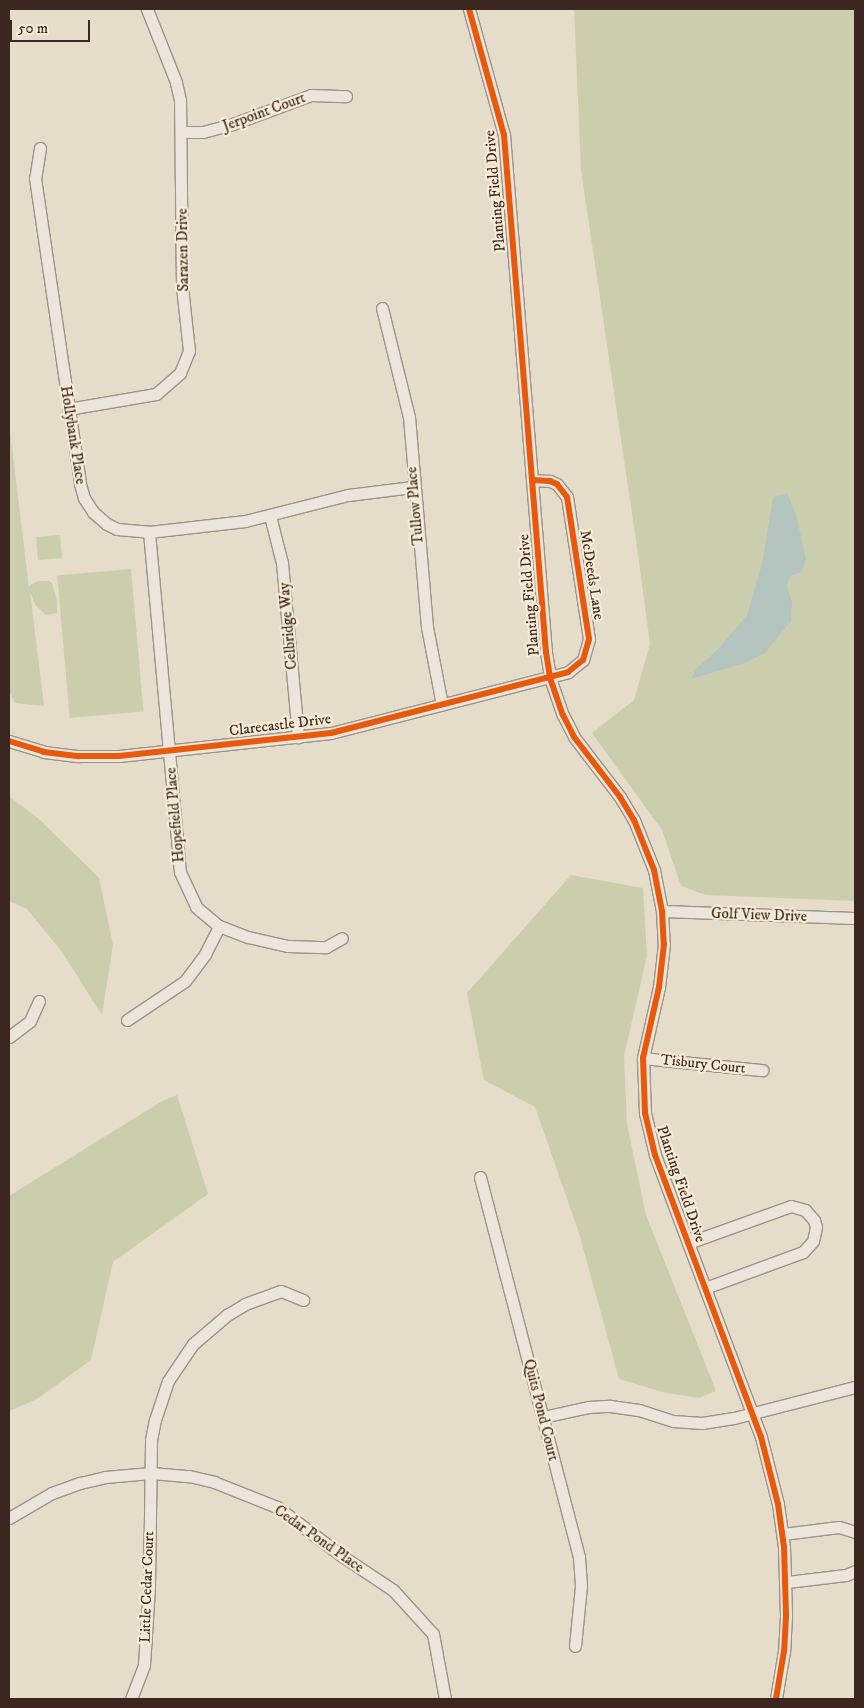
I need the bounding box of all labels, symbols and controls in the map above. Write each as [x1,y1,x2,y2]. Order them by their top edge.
scale bar [12,10,92,42]
text: 50 m [18,19,48,38]
street label: Jerpoint Court [220,89,308,135]
street label: Planting Field Drive [481,129,509,253]
street label: Sarazen Drive [173,208,193,292]
street label: Hollybank Place [56,384,90,486]
street label: Tullow Place [403,466,427,546]
street label: McDeeds Lane [576,529,608,621]
street label: Planting Field Drive [515,533,543,657]
street label: Celbridge Way [275,582,301,670]
street label: Clarecastle Drive [228,710,332,740]
street label: Hopefield Place [162,767,188,863]
street label: Golf View Drive [711,904,807,926]
street label: Tisbury Court [660,1051,746,1077]
street label: Planting Field Drive [653,1123,709,1245]
street label: Quits Pond Court [520,1357,562,1463]
street label: Cedar Pond Place [271,1501,367,1577]
street label: Little Cedar Court [136,1531,158,1643]

